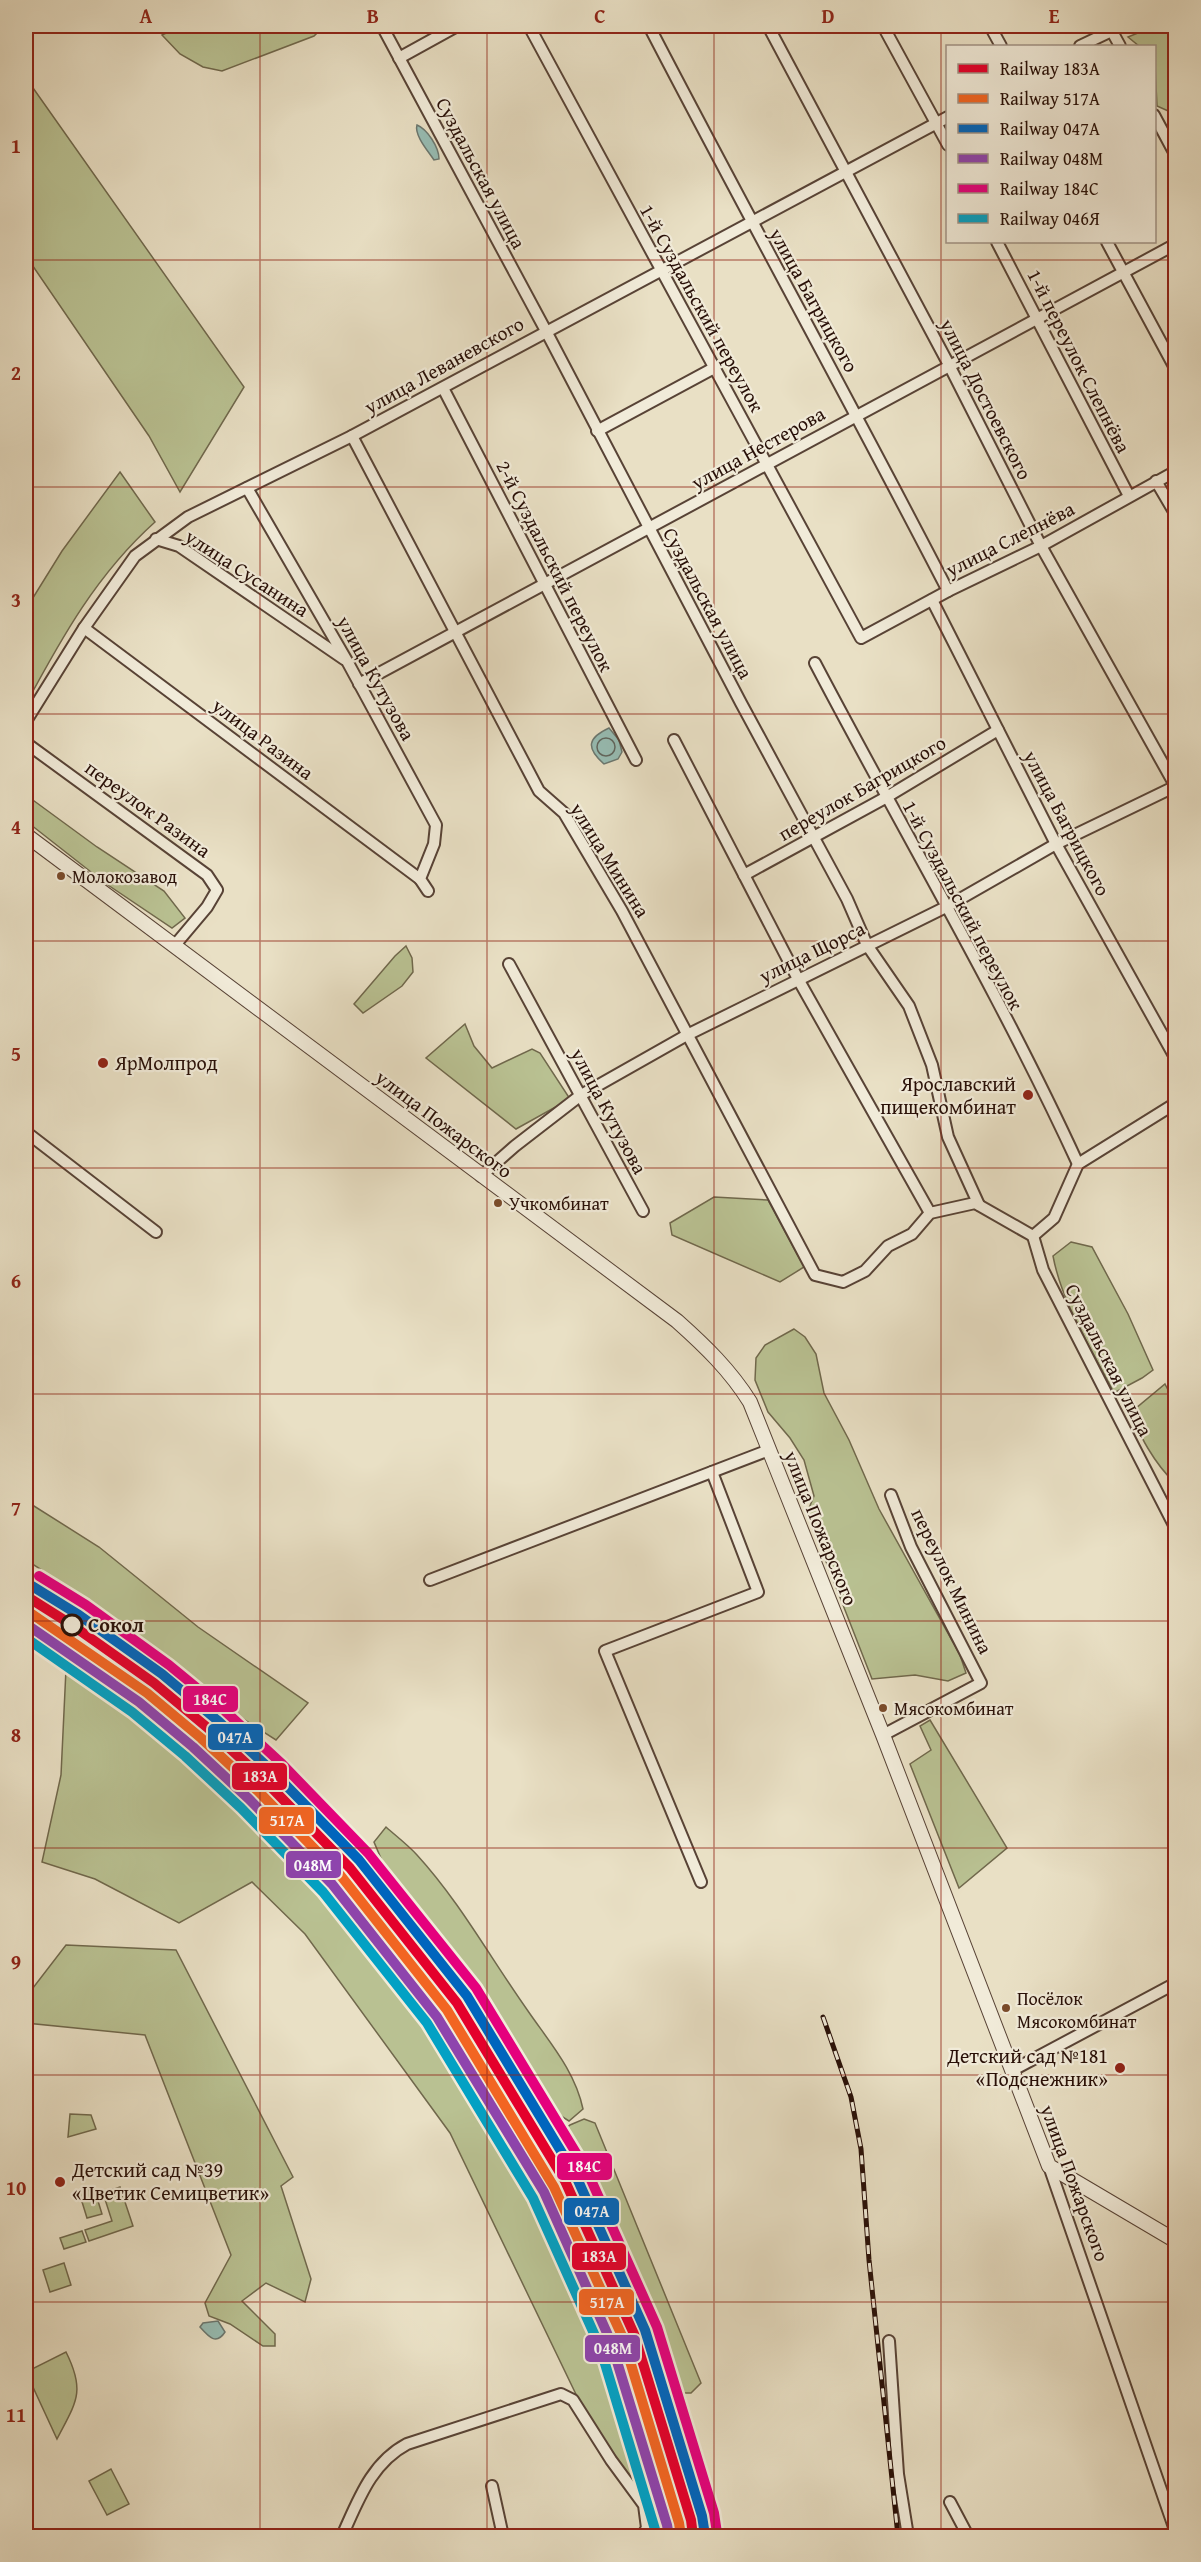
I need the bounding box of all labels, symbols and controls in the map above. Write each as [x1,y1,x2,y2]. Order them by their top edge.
text: A [140,1,153,30]
text: B [367,1,379,30]
text: C [594,1,606,30]
text: D [821,1,835,30]
text: E [1049,1,1060,30]
legend [946,45,1156,243]
text: Railway 183А [1000,55,1100,82]
text: Railway 517А [1000,85,1100,112]
street label: Суздальская улица [429,92,534,254]
text: Railway 047А [1000,115,1100,142]
text: 1 [11,131,21,160]
text: Railway 048М [1000,145,1103,172]
text: Railway 184С [1000,175,1099,202]
street label: 1-й Суздальский переулок [633,199,772,417]
text: Railway 046Я [1000,205,1100,232]
street label: улица Багрицкого [762,221,866,377]
street label: 1-й переулок Слепнёва [1021,264,1139,458]
street label: улица Леваневского [358,309,529,421]
street label: улица Достоевского [933,312,1040,484]
text: 2 [11,358,21,387]
street label: улица Нестерова [685,398,830,497]
street label: 2-й Суздальский переулок [489,455,622,677]
street label: улица Слепнёва [939,493,1080,584]
street label: улица Сусанина [179,521,315,624]
street label: Суздальская улица [656,522,761,684]
text: 3 [11,585,21,614]
street label: улица Кутузова [330,609,423,746]
street label: улица Разина [206,690,320,787]
street label: переулок Багрицкого [772,728,951,848]
street label: улица Багрицкого [1016,744,1118,901]
street label: переулок Разина [79,753,218,864]
street label: 1-й Суздальский переулок [896,795,1031,1015]
street label: улица Минина [563,796,658,923]
text: 4 [11,812,21,841]
place label: Молокозавод [72,863,177,890]
marker: Молокозавод [55,870,67,882]
street label: улица Щорса [753,913,870,990]
text: 5 [11,1039,21,1068]
street label: улица Кутузова [564,1042,655,1179]
place label: ЯрМолпрод [114,1048,218,1077]
marker: ЯрМолпрод [96,1056,110,1070]
street label: улица Пожарского [369,1062,519,1185]
place label: Ярославский пищекомбинат [880,1069,1016,1121]
marker: Ярославский пищекомбинат [1021,1088,1035,1102]
place label: Учкомбинат [509,1190,609,1217]
marker: Учкомбинат [492,1197,504,1209]
text: 6 [11,1266,21,1295]
street label: Суздальская улица [1058,1278,1161,1442]
street label: улица Пожарского [777,1445,866,1610]
text: 7 [11,1493,21,1522]
street label: переулок Минина [904,1503,1001,1659]
place label: Сокол [88,1610,144,1639]
marker: Сокол [61,1614,83,1636]
line badge: 184С [182,1685,239,1713]
text: 184С [193,1687,227,1711]
place label: Мясокомбинат [894,1695,1014,1722]
marker: Мясокомбинат [877,1702,889,1714]
text: 8 [11,1720,21,1749]
line badge: 047А [207,1723,264,1751]
text: 047А [217,1725,253,1749]
line badge: 183А [231,1762,288,1791]
text: 183А [242,1764,278,1788]
line badge: 517А [258,1806,315,1835]
text: 517А [269,1808,305,1832]
line badge: 048М [285,1850,342,1879]
text: 048М [294,1853,332,1877]
text: 9 [11,1947,21,1976]
place label: Посёлок Мясокомбинат [1017,1985,1137,2035]
marker: Посёлок Мясокомбинат [1000,2002,1012,2014]
place label: Детский сад №181 «Подснежник» [946,2041,1108,2093]
marker: Детский сад №181 «Подснежник» [1113,2061,1127,2075]
street label: улица Пожарского [1033,2100,1117,2265]
line badge: 184С [556,2152,613,2181]
text: 184С [567,2154,601,2178]
place label: Детский сад №39 «Цветик Семицветик» [71,2155,269,2207]
text: 10 [6,2173,26,2202]
marker: Детский сад №39 «Цветик Семицветик» [53,2175,67,2189]
line badge: 047А [563,2197,620,2226]
text: 047А [574,2199,610,2223]
line badge: 183А [571,2242,627,2271]
text: 183А [581,2244,617,2268]
line badge: 517А [578,2288,635,2316]
text: 517А [589,2290,625,2314]
line badge: 048М [584,2334,641,2363]
text: 048М [594,2336,632,2360]
text: 11 [6,2400,26,2429]

